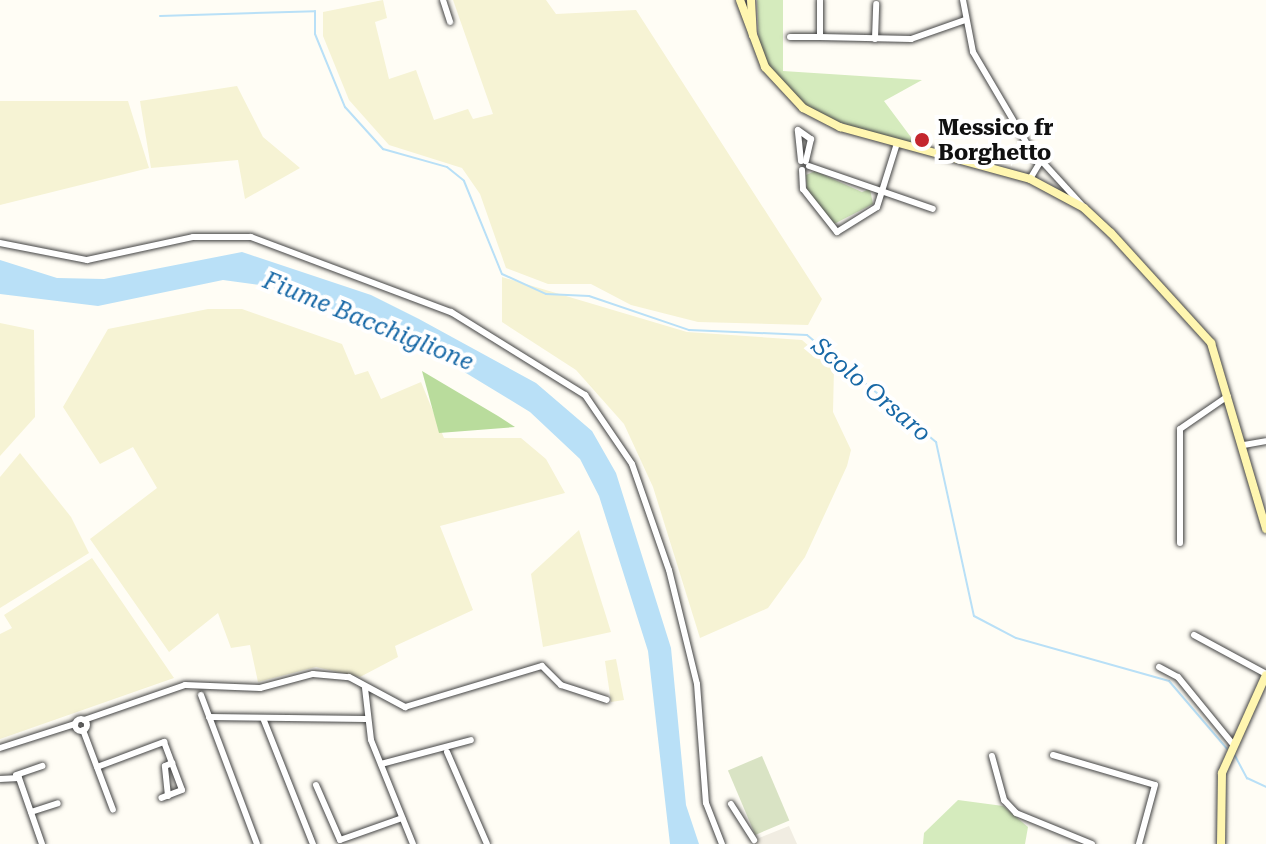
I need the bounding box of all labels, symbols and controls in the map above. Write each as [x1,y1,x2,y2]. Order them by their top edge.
place label: Messico fr Borghetto [938,114,1054,166]
marker: Messico fr Borghetto [913,131,931,149]
water label: Fiume Bacchiglione [259,267,477,377]
water label: Scolo Orsaro [806,332,936,448]

